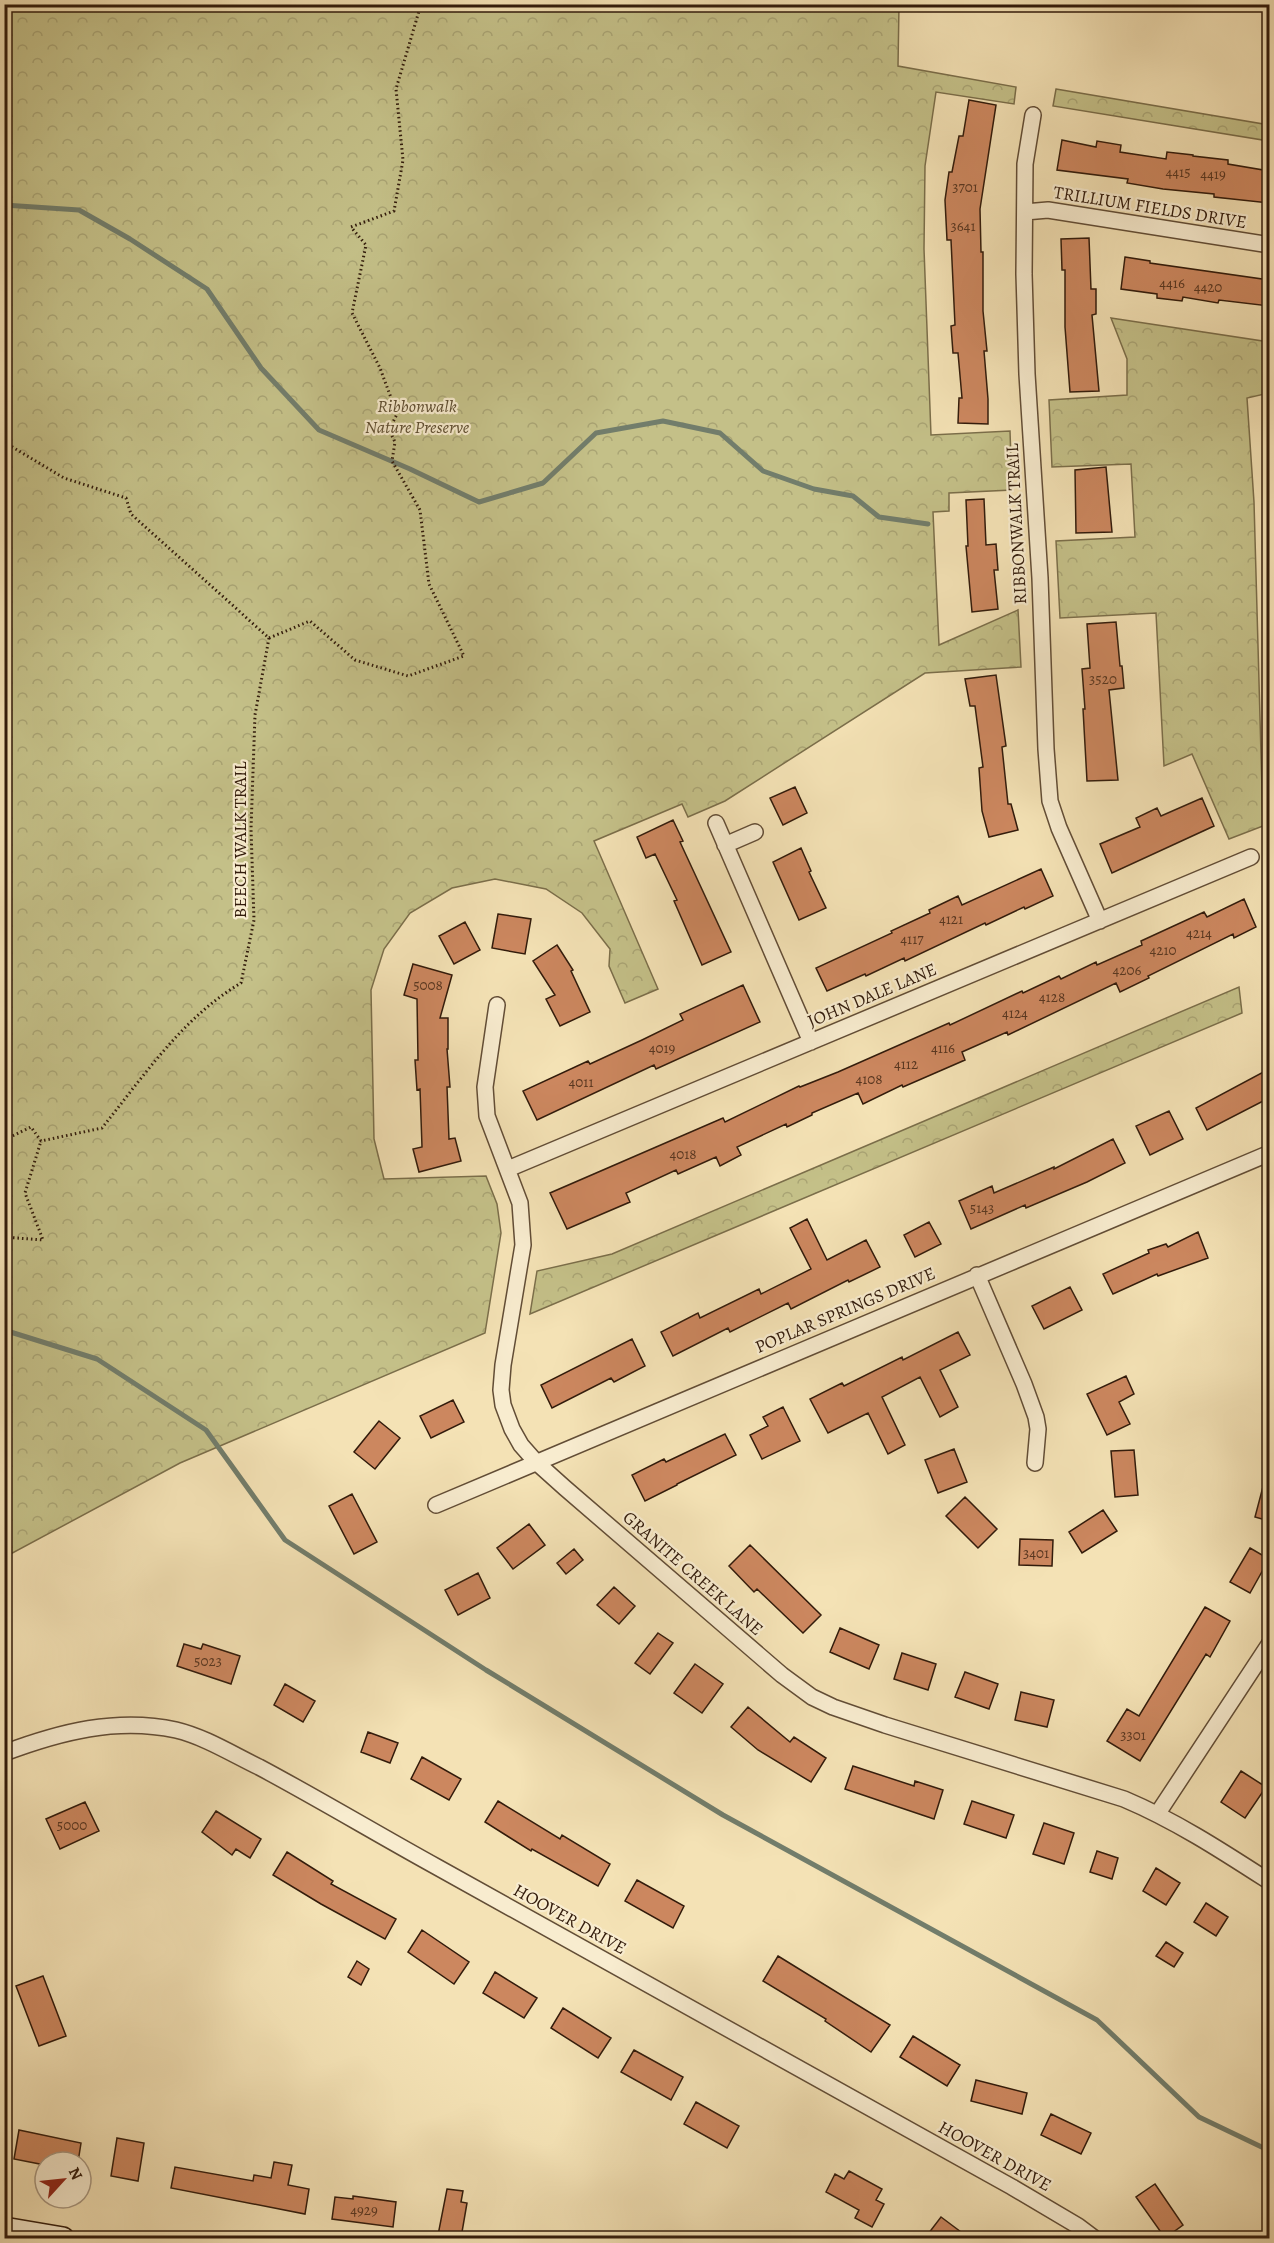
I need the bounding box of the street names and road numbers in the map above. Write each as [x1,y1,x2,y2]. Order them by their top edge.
street label: TRILLIUM FIELDS DRIVE [1052,180,1248,234]
street label: RIBBONWALK TRAIL [1000,442,1032,605]
street label: BEECH WALK TRAIL [228,761,252,919]
street label: JOHN DALE LANE [804,957,940,1033]
street label: POPLAR SPRINGS DRIVE [751,1261,939,1359]
street label: GRANITE CREEK LANE [618,1505,768,1641]
street label: HOOVER DRIVE [509,1878,631,1960]
street label: HOOVER DRIVE [934,2115,1056,2197]

